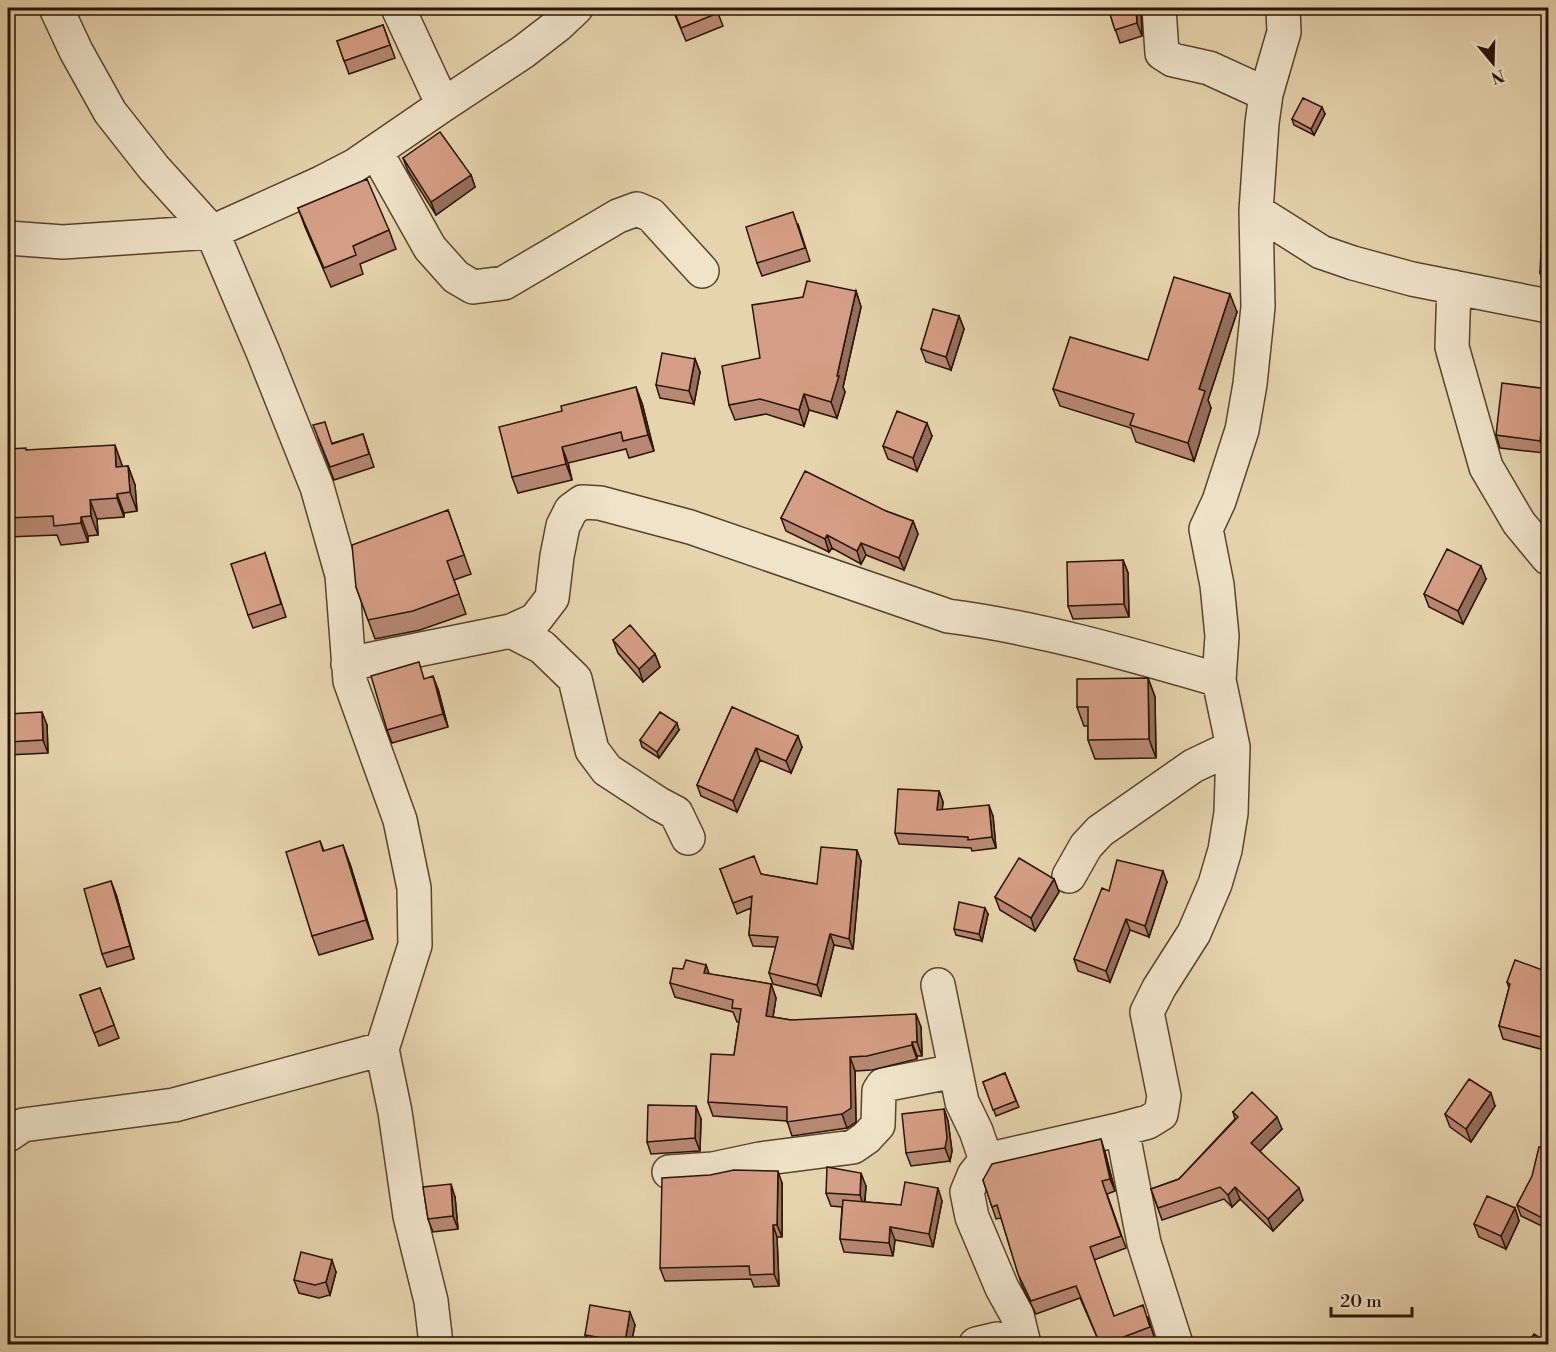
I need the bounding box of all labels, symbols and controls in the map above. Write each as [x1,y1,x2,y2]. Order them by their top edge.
north arrow [1463,33,1523,93]
text: N [1488,65,1507,88]
scale bar [1331,1280,1412,1318]
text: 20 m [1340,1290,1382,1313]

